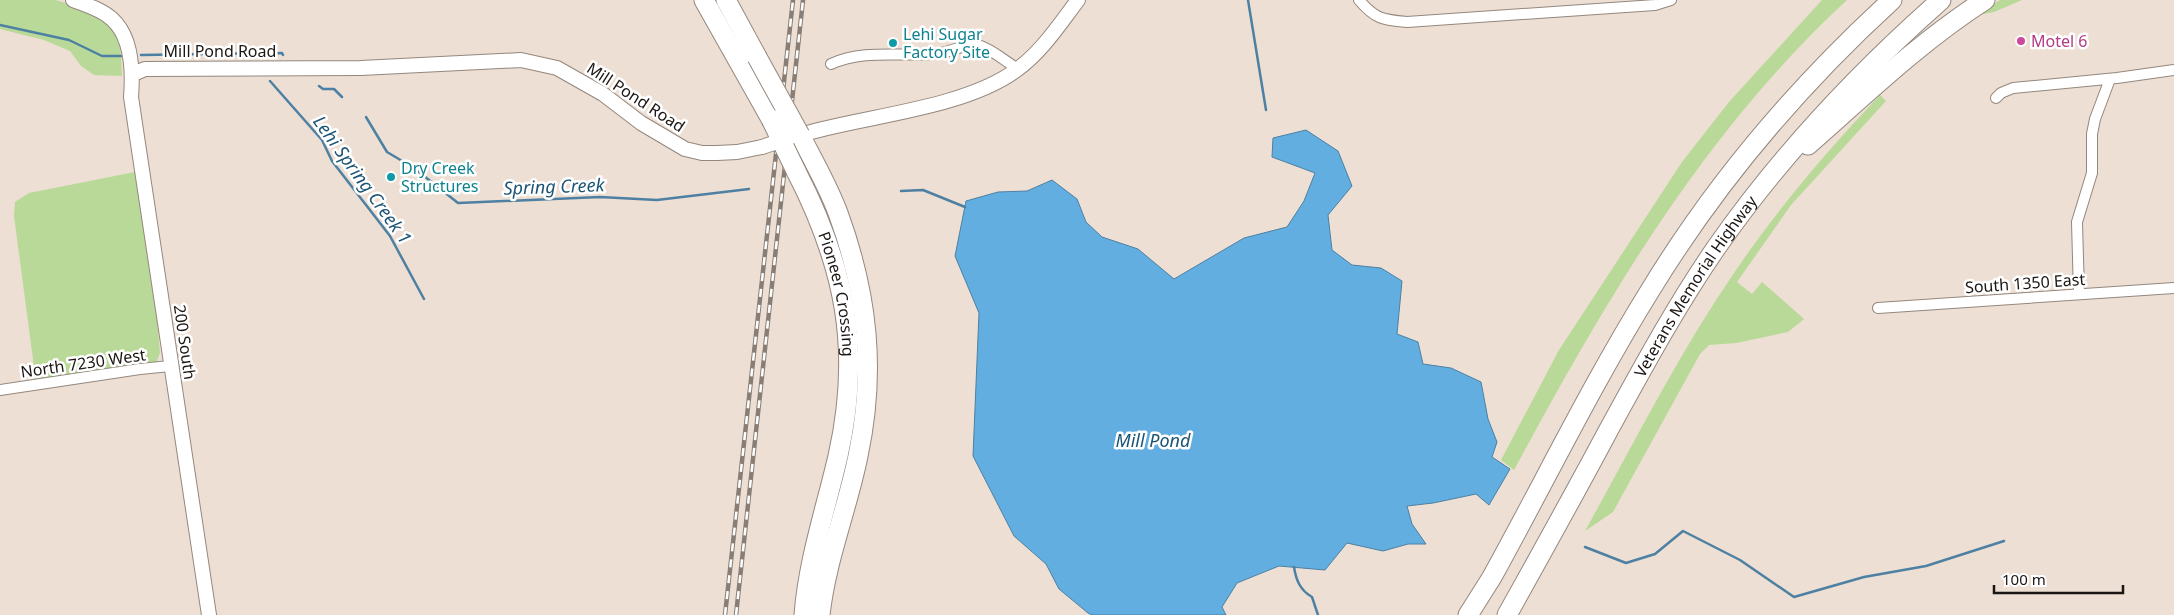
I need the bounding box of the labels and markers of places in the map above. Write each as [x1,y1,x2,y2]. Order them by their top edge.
place label: Lehi Sugar Factory Site [903,23,990,63]
place label: Motel 6 [2031,30,2087,52]
marker: Motel 6 [2015,35,2027,47]
marker: Lehi Sugar Factory Site [887,37,899,49]
place label: Dry Creek Structures [401,157,478,197]
marker: Dry Creek Structures [385,171,397,183]

